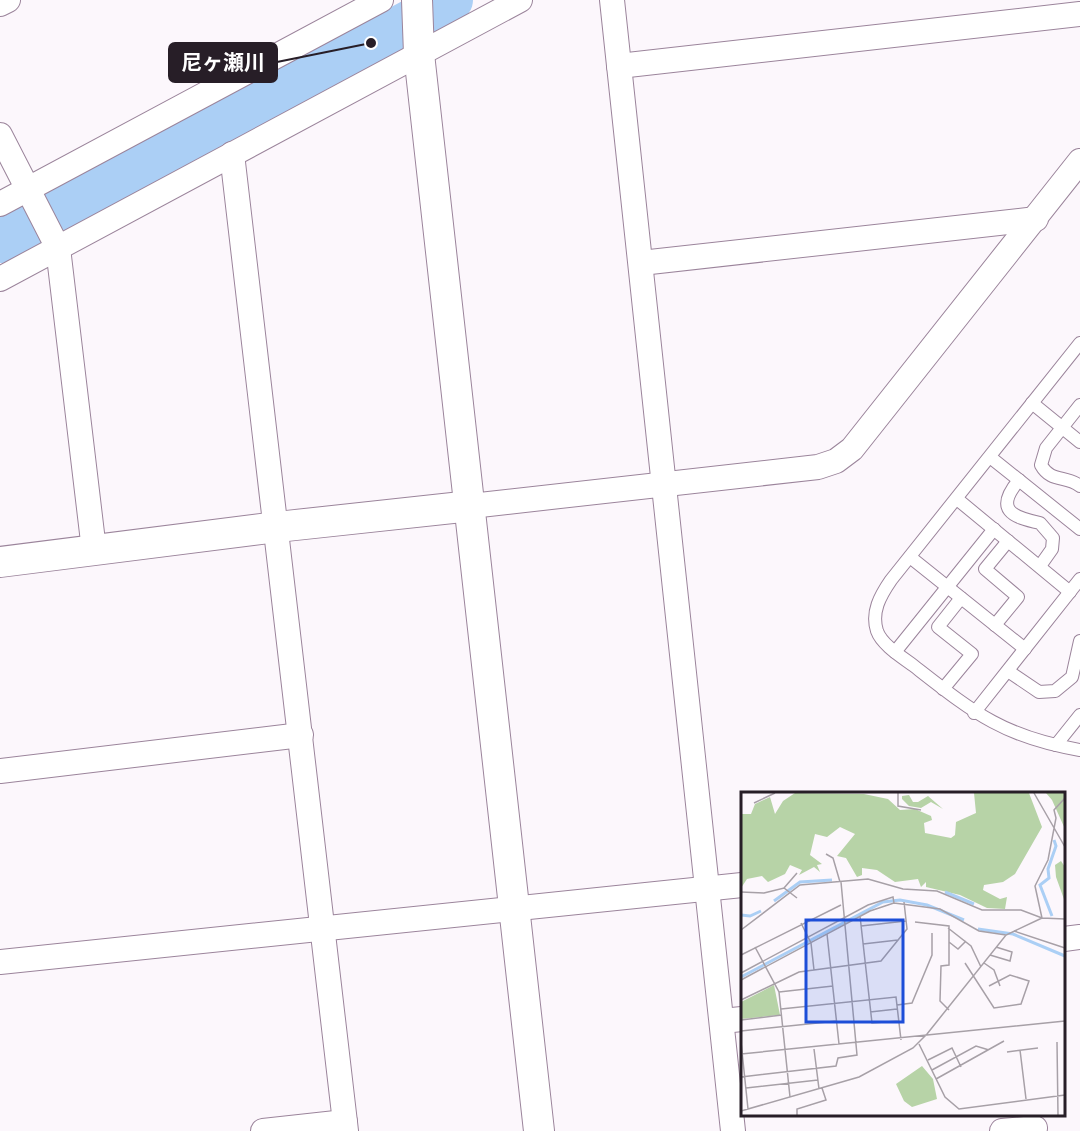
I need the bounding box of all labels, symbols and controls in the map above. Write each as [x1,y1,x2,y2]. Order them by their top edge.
callout: 尼ヶ瀬川 [169,43,277,82]
text: 尼ヶ瀬川 [181,48,265,77]
inset map [741,792,1065,1116]

